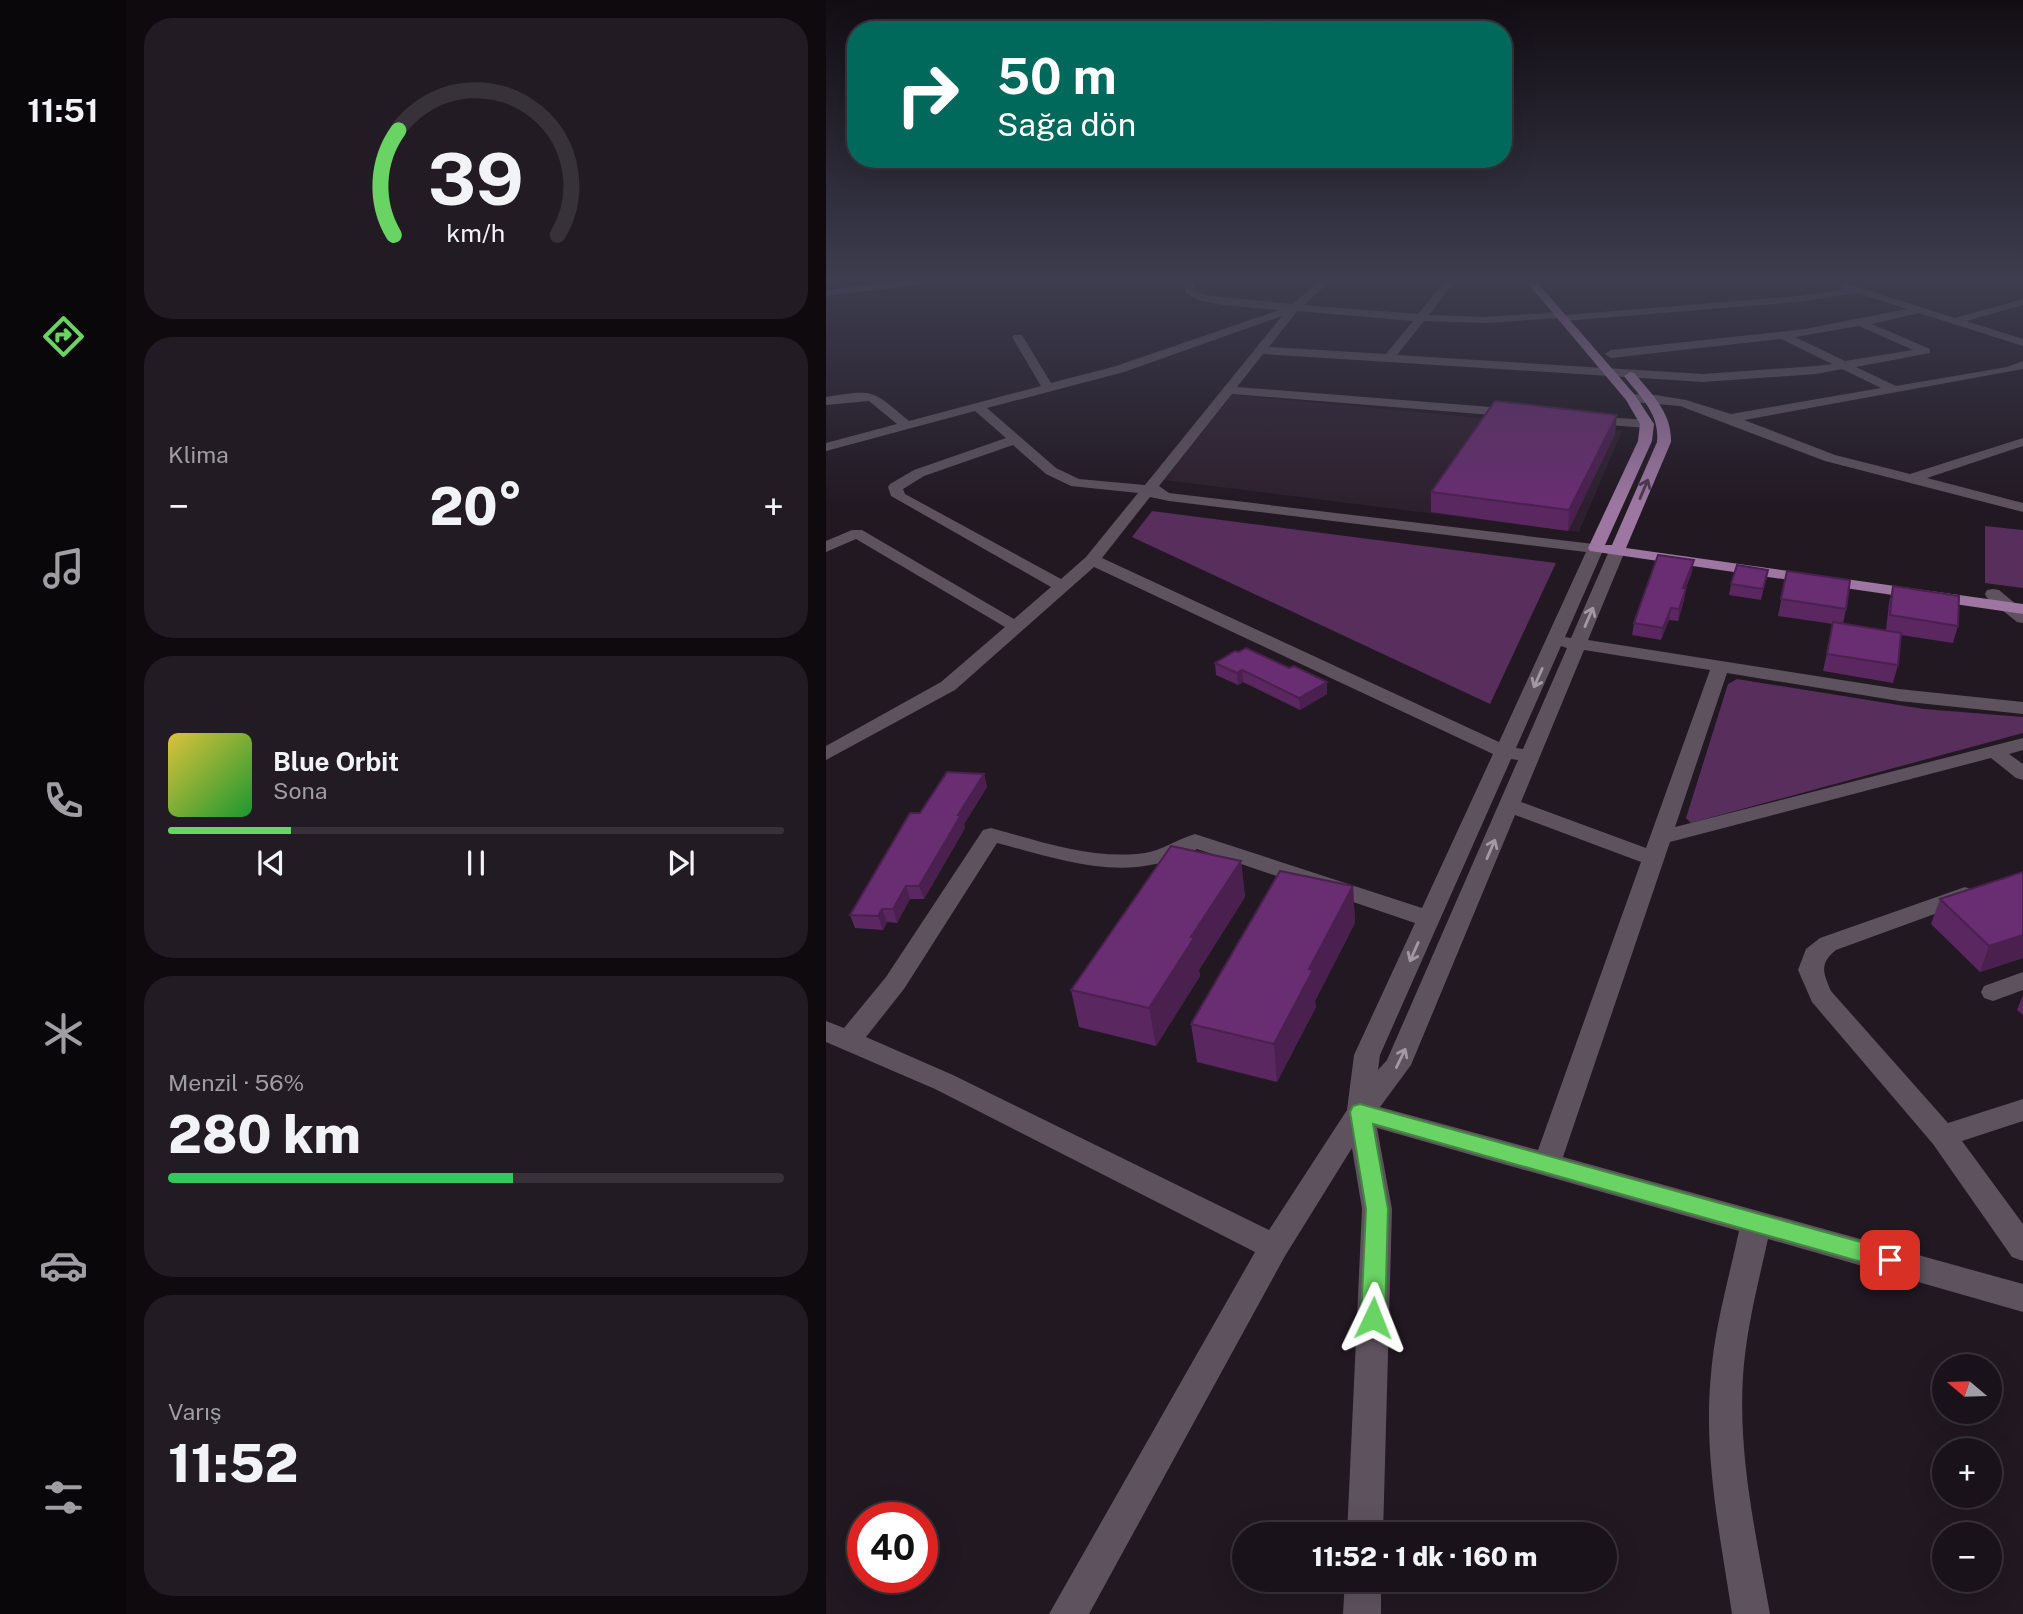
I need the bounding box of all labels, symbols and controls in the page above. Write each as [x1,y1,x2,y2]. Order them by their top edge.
text: 50 m [997,47,1117,105]
icon: right [882,49,973,140]
text: 11:51 [27,92,99,129]
text: Sağa dön [997,106,1136,143]
text: 39 [428,136,524,221]
text: km/h [447,217,505,247]
icon: directions [39,312,88,361]
text: Klima [168,441,229,468]
text: 20° [429,476,523,537]
one-way arrow [1638,478,1651,500]
text: − [168,484,189,529]
text: + [763,484,784,529]
icon: music [39,544,88,593]
one-way arrow [1583,606,1596,628]
one-way arrow [1531,666,1544,688]
text: Blue Orbit [273,746,399,777]
icon: phone [39,776,88,825]
text: Sona [273,777,327,804]
one-way arrow [1485,838,1498,860]
icon: previous [252,844,290,882]
icon: pause [457,844,495,882]
icon: next [662,844,700,882]
one-way arrow [1407,941,1420,962]
icon: climate [39,1009,88,1058]
one-way arrow [1395,1048,1408,1069]
text: Menzil · 56% [168,1069,304,1096]
text: 280 km [168,1104,361,1165]
pin [1860,1230,1920,1290]
icon: car [39,1241,88,1290]
icon: arrive [1871,1241,1909,1279]
position arrow [1336,1281,1410,1355]
north arrow [1932,1354,2002,1424]
map controls [1932,1354,2002,1592]
text: Varış [168,1398,221,1425]
text: 11:52 [168,1433,298,1494]
button: + [1932,1438,2002,1508]
icon: filters [39,1473,88,1522]
speed limit sign: 40 [847,1502,938,1593]
button: − [1932,1522,2002,1592]
text: 11:52 · 1 dk · 160 m [1312,1541,1537,1572]

